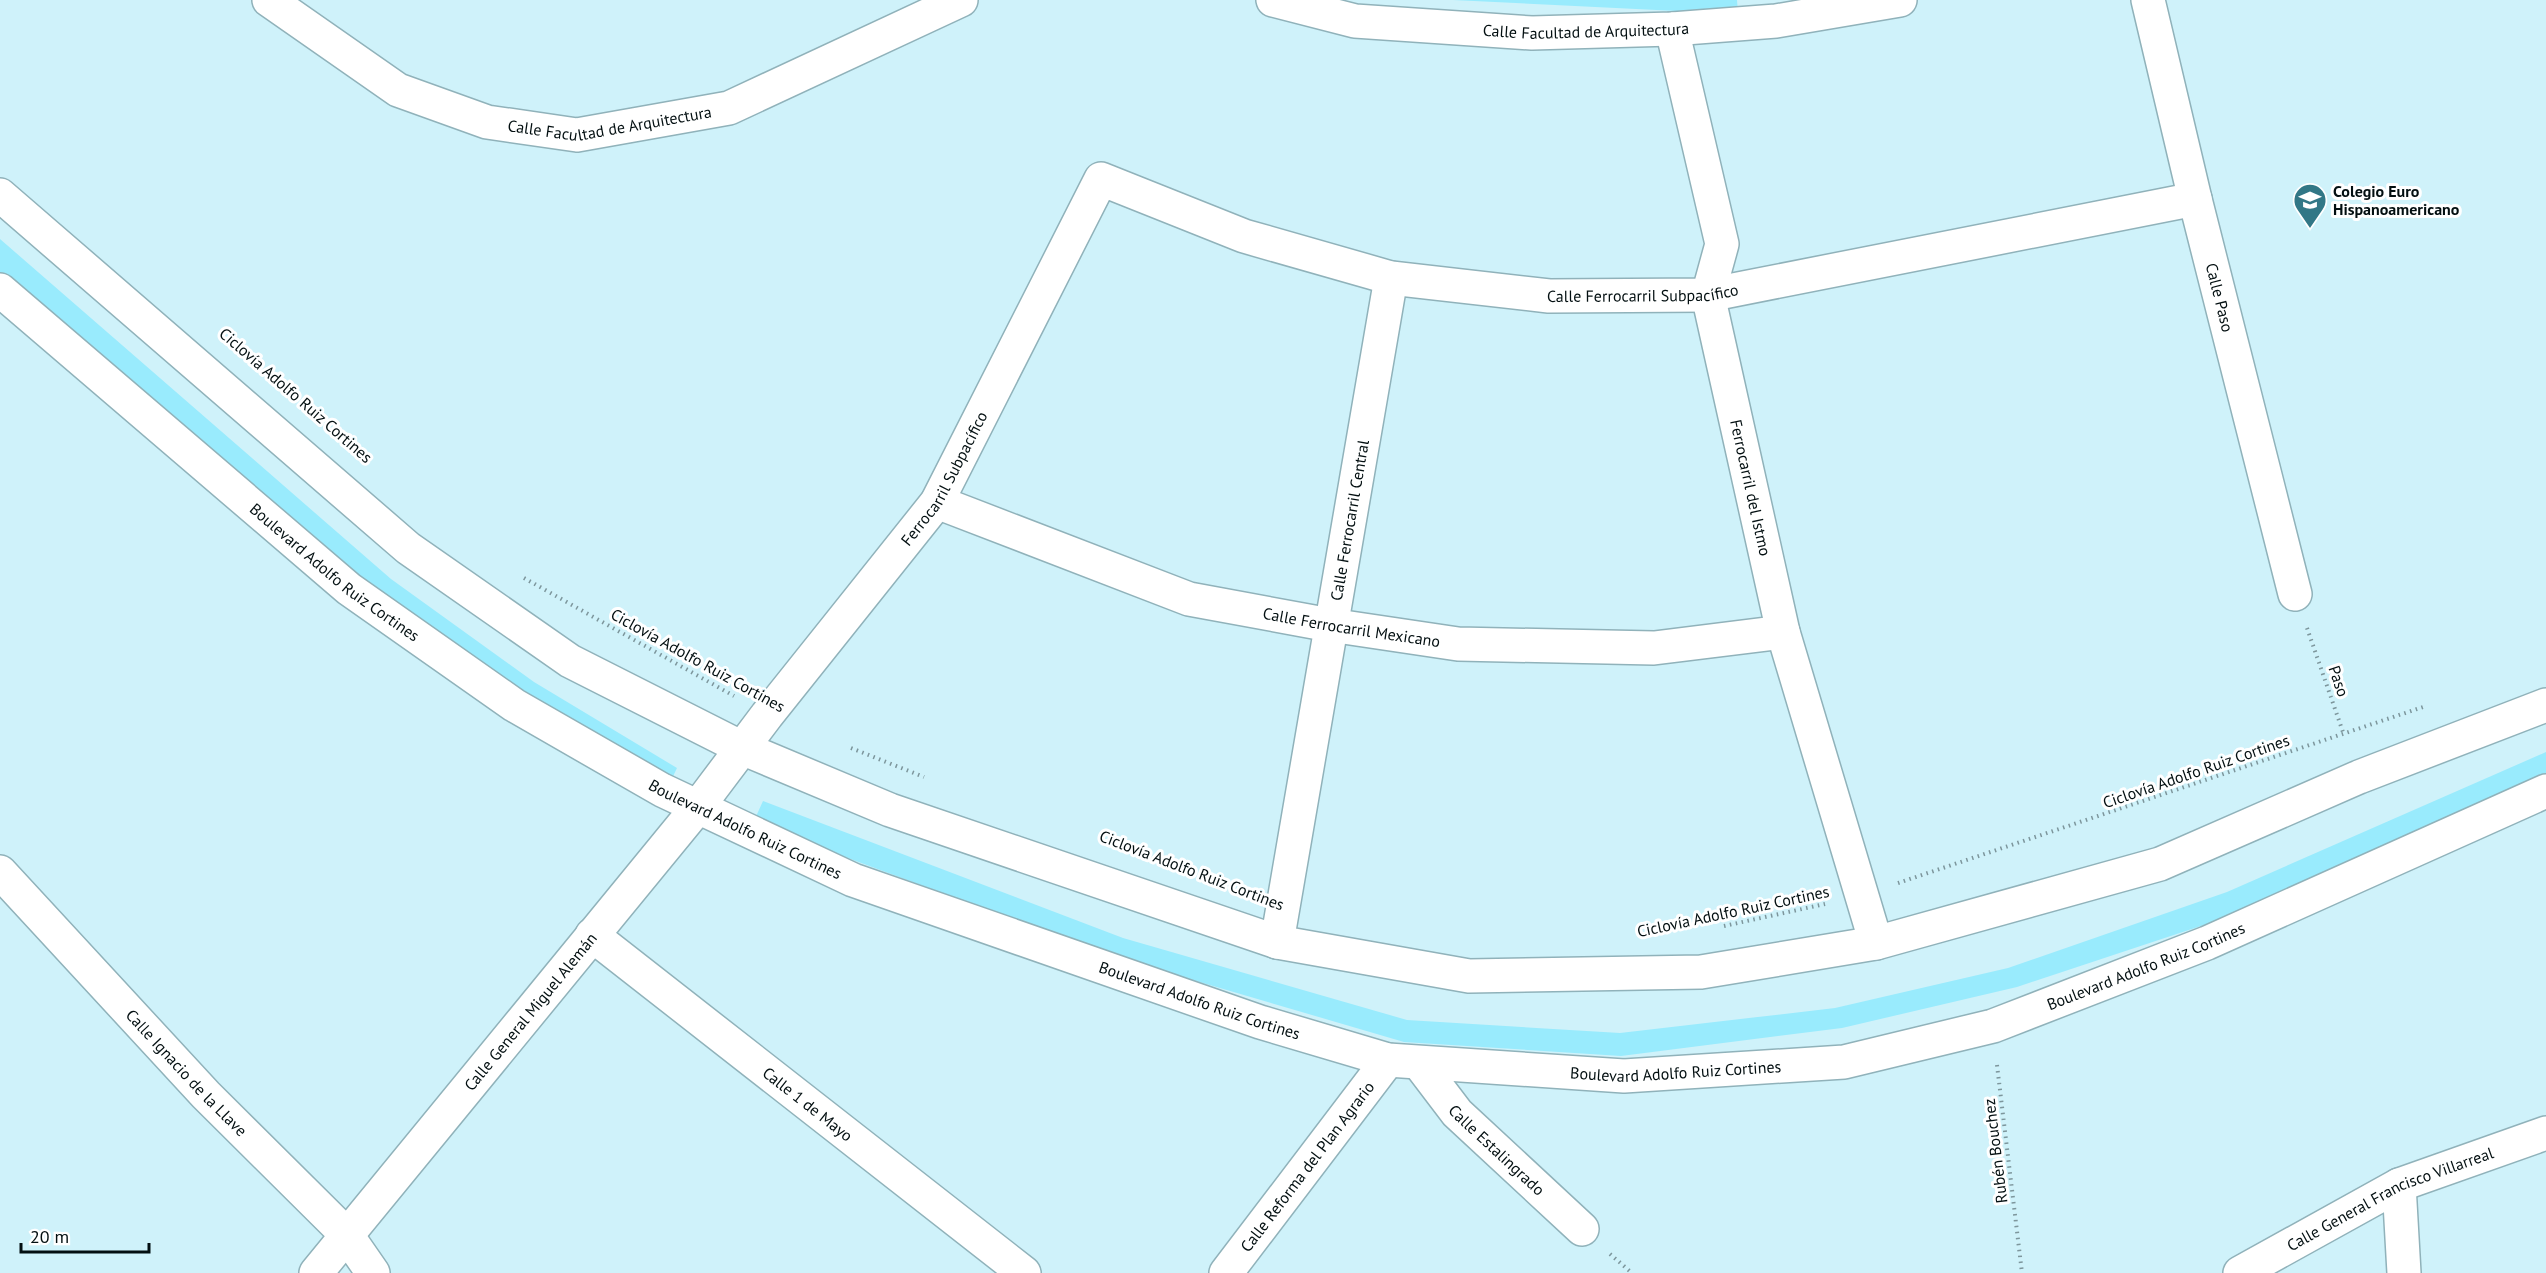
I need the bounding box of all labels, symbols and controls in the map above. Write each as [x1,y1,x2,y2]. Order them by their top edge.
street label: Calle Facultad de Arquitectura [1482,18,1690,43]
street label: Calle Facultad de Arquitectura [506,101,713,145]
place label: Colegio Euro Hispanoamericano [2333,181,2460,219]
school or university icon: Colegio Euro Hispanoamericano [2292,182,2328,229]
street label: Calle Paso [2202,261,2238,334]
street label: Calle Ferrocarril Subpacífico [1547,279,1740,306]
street label: Ciclovía Adolfo Ruiz Cortines [215,323,377,467]
street label: Ferrocarril Subpacífico [896,408,991,549]
street label: Ferrocarril del Istmo [1726,417,1776,558]
street label: Calle Ferrocarril Central [1326,438,1373,602]
street label: Boulevard Adolfo Ruiz Cortines [246,499,424,646]
street label: Calle Ferrocarril Mexicano [1261,603,1442,651]
street label: Ciclovía Adolfo Ruiz Cortines [607,604,789,716]
street label: Paso [2324,663,2354,699]
street label: Ciclovía Adolfo Ruiz Cortines [2100,730,2292,812]
street label: Boulevard Adolfo Ruiz Cortines [645,775,845,883]
street label: Ciclovía Adolfo Ruiz Cortines [1097,826,1287,915]
street label: Ciclovía Adolfo Ruiz Cortines [1635,881,1831,941]
street label: Boulevard Adolfo Ruiz Cortines [2044,917,2248,1014]
street label: Calle General Miguel Alemán [460,928,601,1095]
street label: Boulevard Adolfo Ruiz Cortines [1096,957,1303,1043]
street label: Calle Ignacio de la Llave [122,1005,251,1140]
street label: Boulevard Adolfo Ruiz Cortines [1570,1056,1782,1086]
street label: Calle 1 de Mayo [759,1062,857,1145]
street label: Calle Reforma del Plan Agrario [1236,1077,1378,1256]
street label: Rubén Bouchez [1979,1097,2011,1205]
street label: Calle Estalingrado [1444,1101,1549,1199]
street label: Calle General Francisco Villarreal [2283,1142,2496,1255]
scale bar [21,1216,148,1254]
text: 20 m [30,1225,69,1248]

